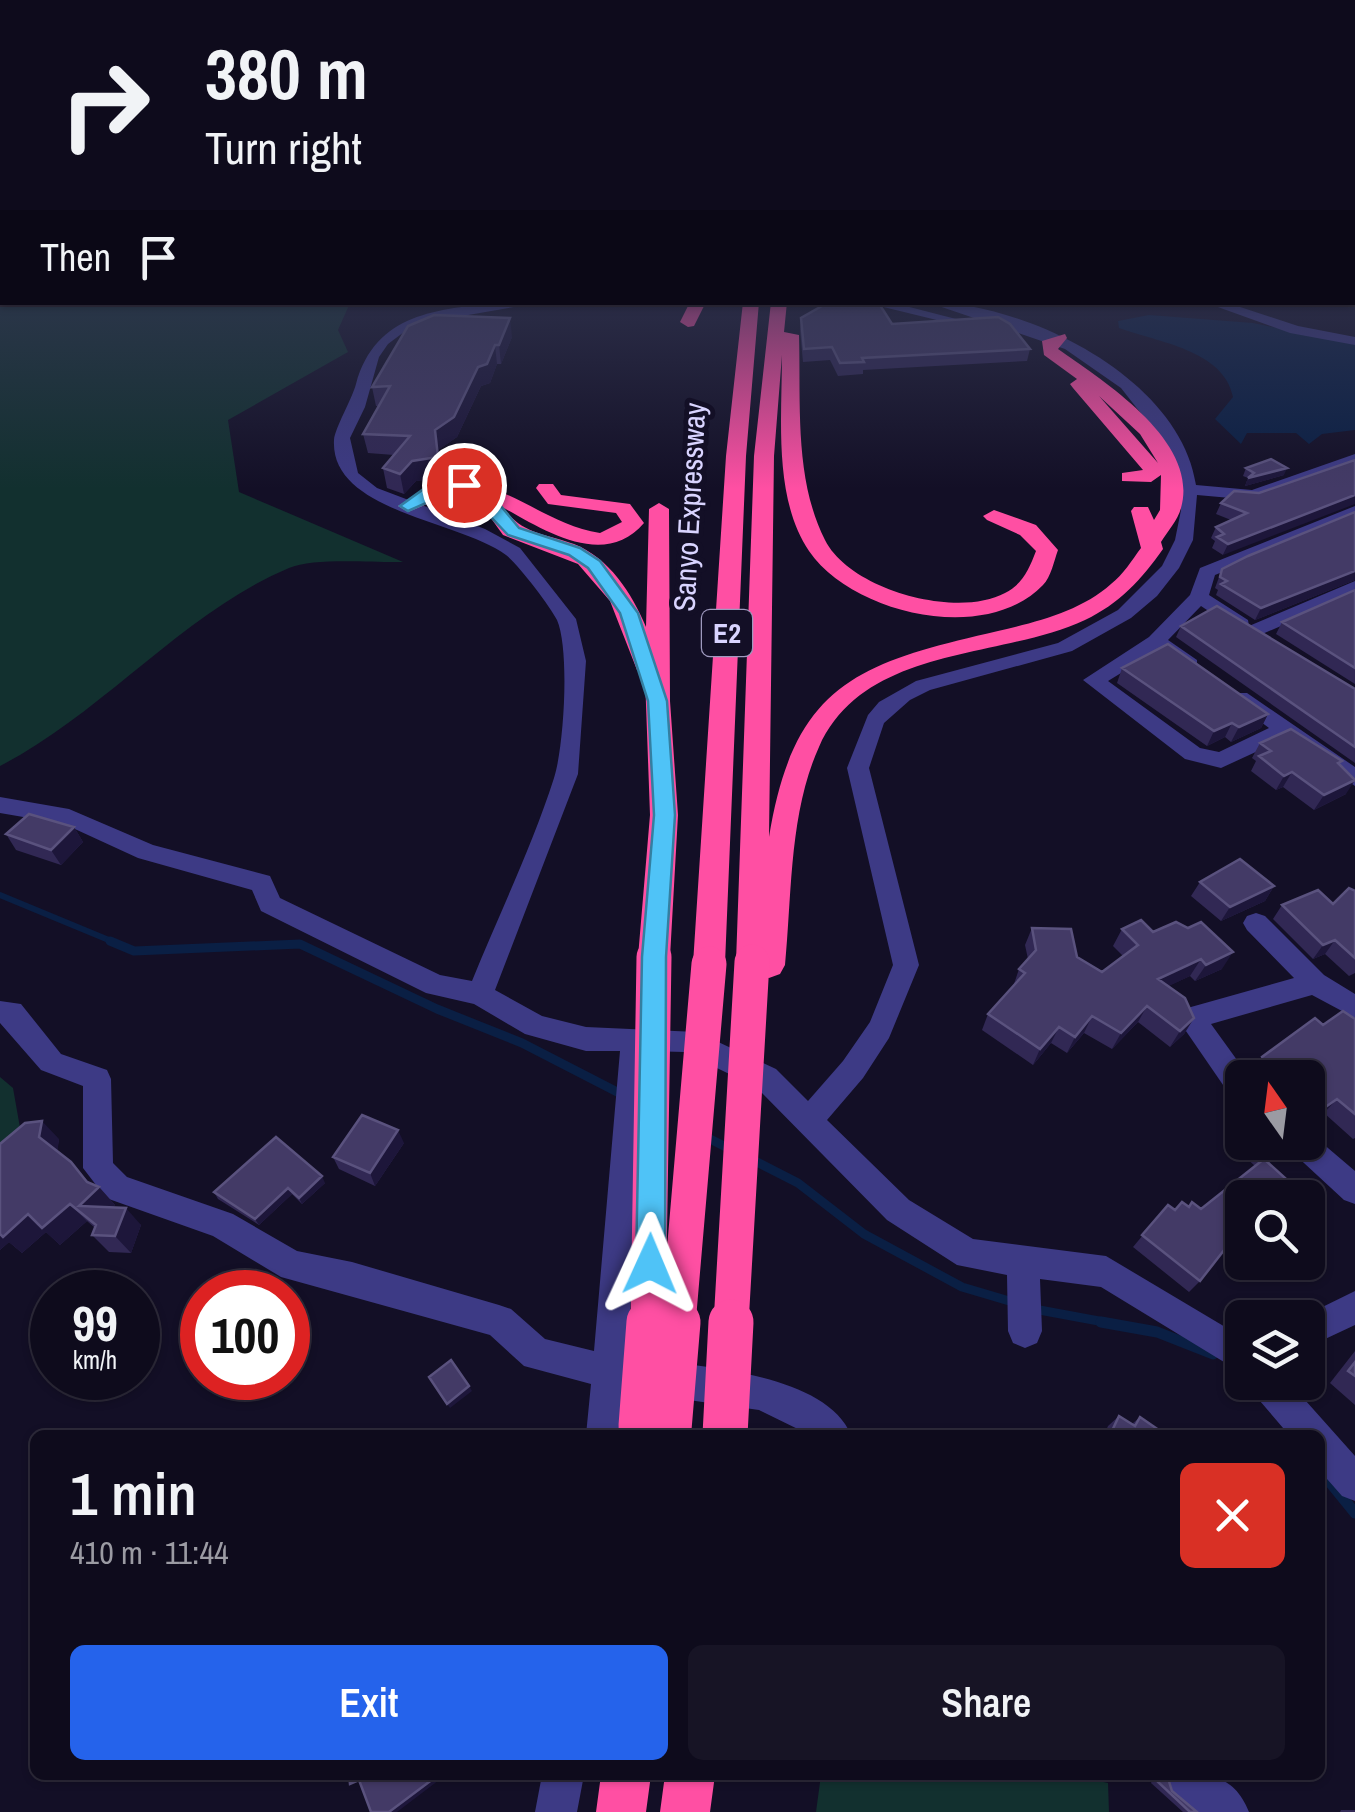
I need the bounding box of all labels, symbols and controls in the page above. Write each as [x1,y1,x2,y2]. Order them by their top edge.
text: 380 m [205,27,368,121]
icon: right [40,40,170,170]
text: Turn right [205,117,362,178]
icon: arrive [131,230,186,285]
text: Then [40,232,111,283]
street label: Sanyo Expressway [664,401,714,613]
pin [422,443,507,528]
icon: arrive [437,458,492,513]
road number: E2 [702,610,752,656]
north arrow [1225,1060,1325,1160]
map controls [1225,1060,1325,1400]
button: search [1225,1180,1325,1280]
position arrow [598,1212,702,1316]
speed limit sign: 100 [180,1270,310,1400]
text: 99 [72,1289,118,1357]
button: layers [1225,1300,1325,1400]
text: km/h [73,1343,117,1377]
text: 1 min [70,1453,197,1534]
button: close [1180,1463,1285,1568]
text: 410 m · 11:44 [70,1531,229,1574]
button: Exit [70,1645,668,1760]
button: Share [688,1645,1285,1760]

